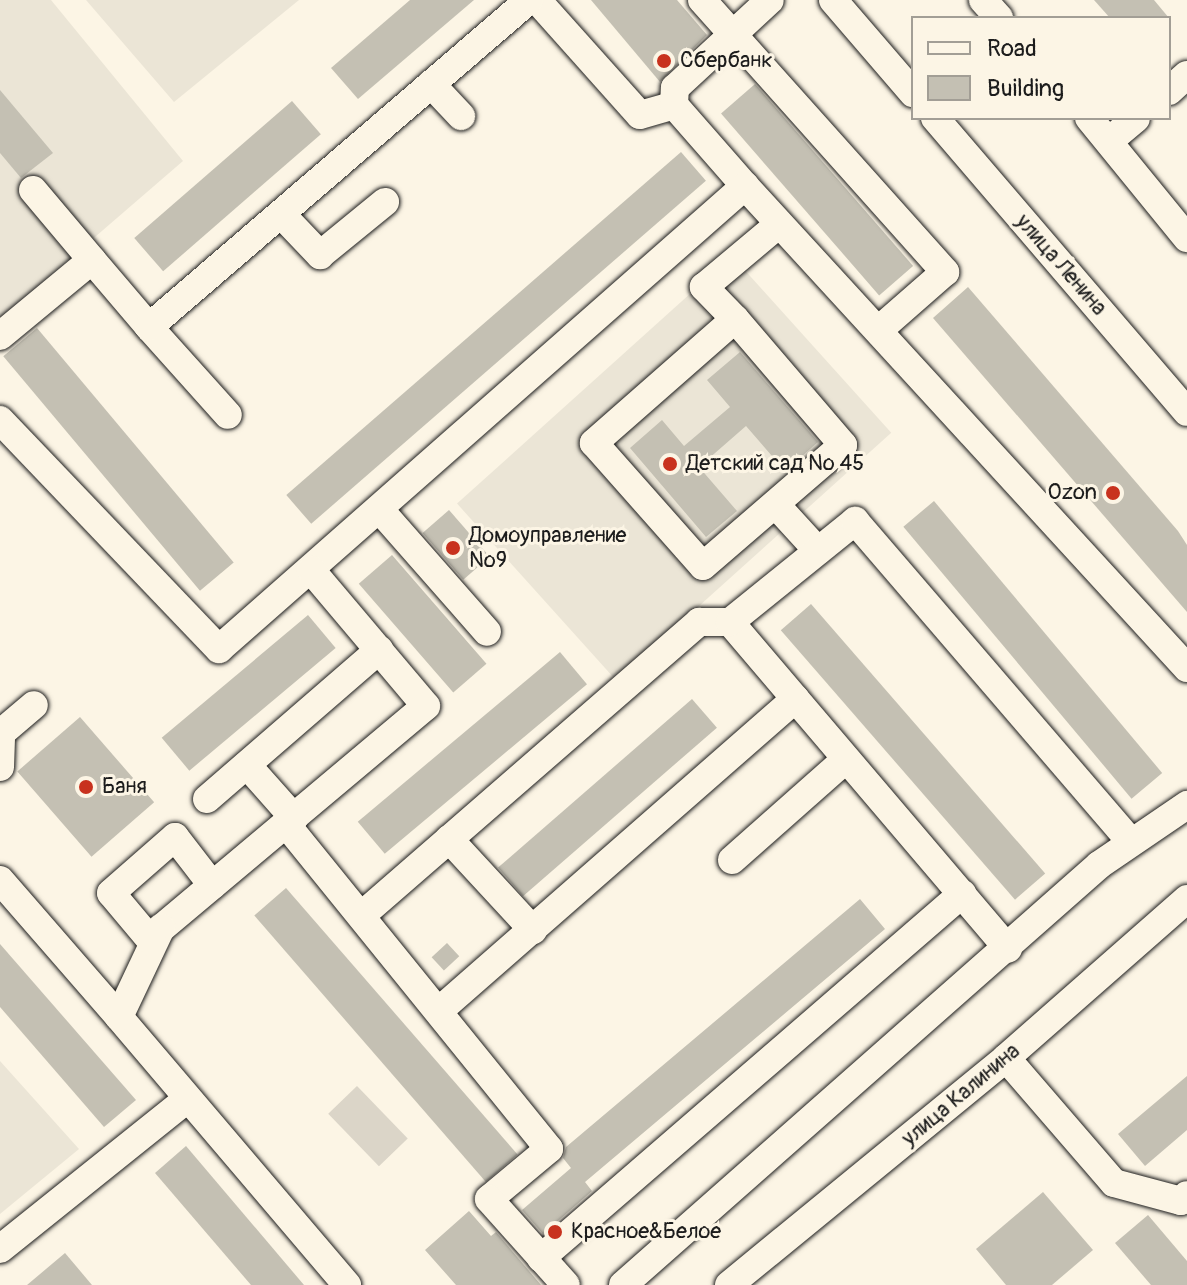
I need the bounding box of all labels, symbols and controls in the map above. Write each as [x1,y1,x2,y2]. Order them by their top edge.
legend [911,16,1171,120]
text: Road [987,34,1037,63]
place label: Сбербанк [680,48,773,74]
marker: Сбербанк [655,52,673,70]
text: Building [987,74,1064,103]
street label: улица Ленина [1010,209,1112,321]
place label: Детский сад № 45 [686,451,864,477]
marker: Детский сад № 45 [661,455,679,473]
place label: Ozon [1048,480,1097,506]
marker: Ozon [1104,484,1122,502]
place label: Домоуправление №9 [469,522,626,574]
marker: Домоуправление №9 [444,539,462,557]
place label: Баня [102,774,147,800]
marker: Баня [77,778,95,796]
street label: улица Калинина [897,1038,1025,1152]
place label: Красное&Белое [571,1219,721,1245]
marker: Красное&Белое [546,1223,564,1241]

